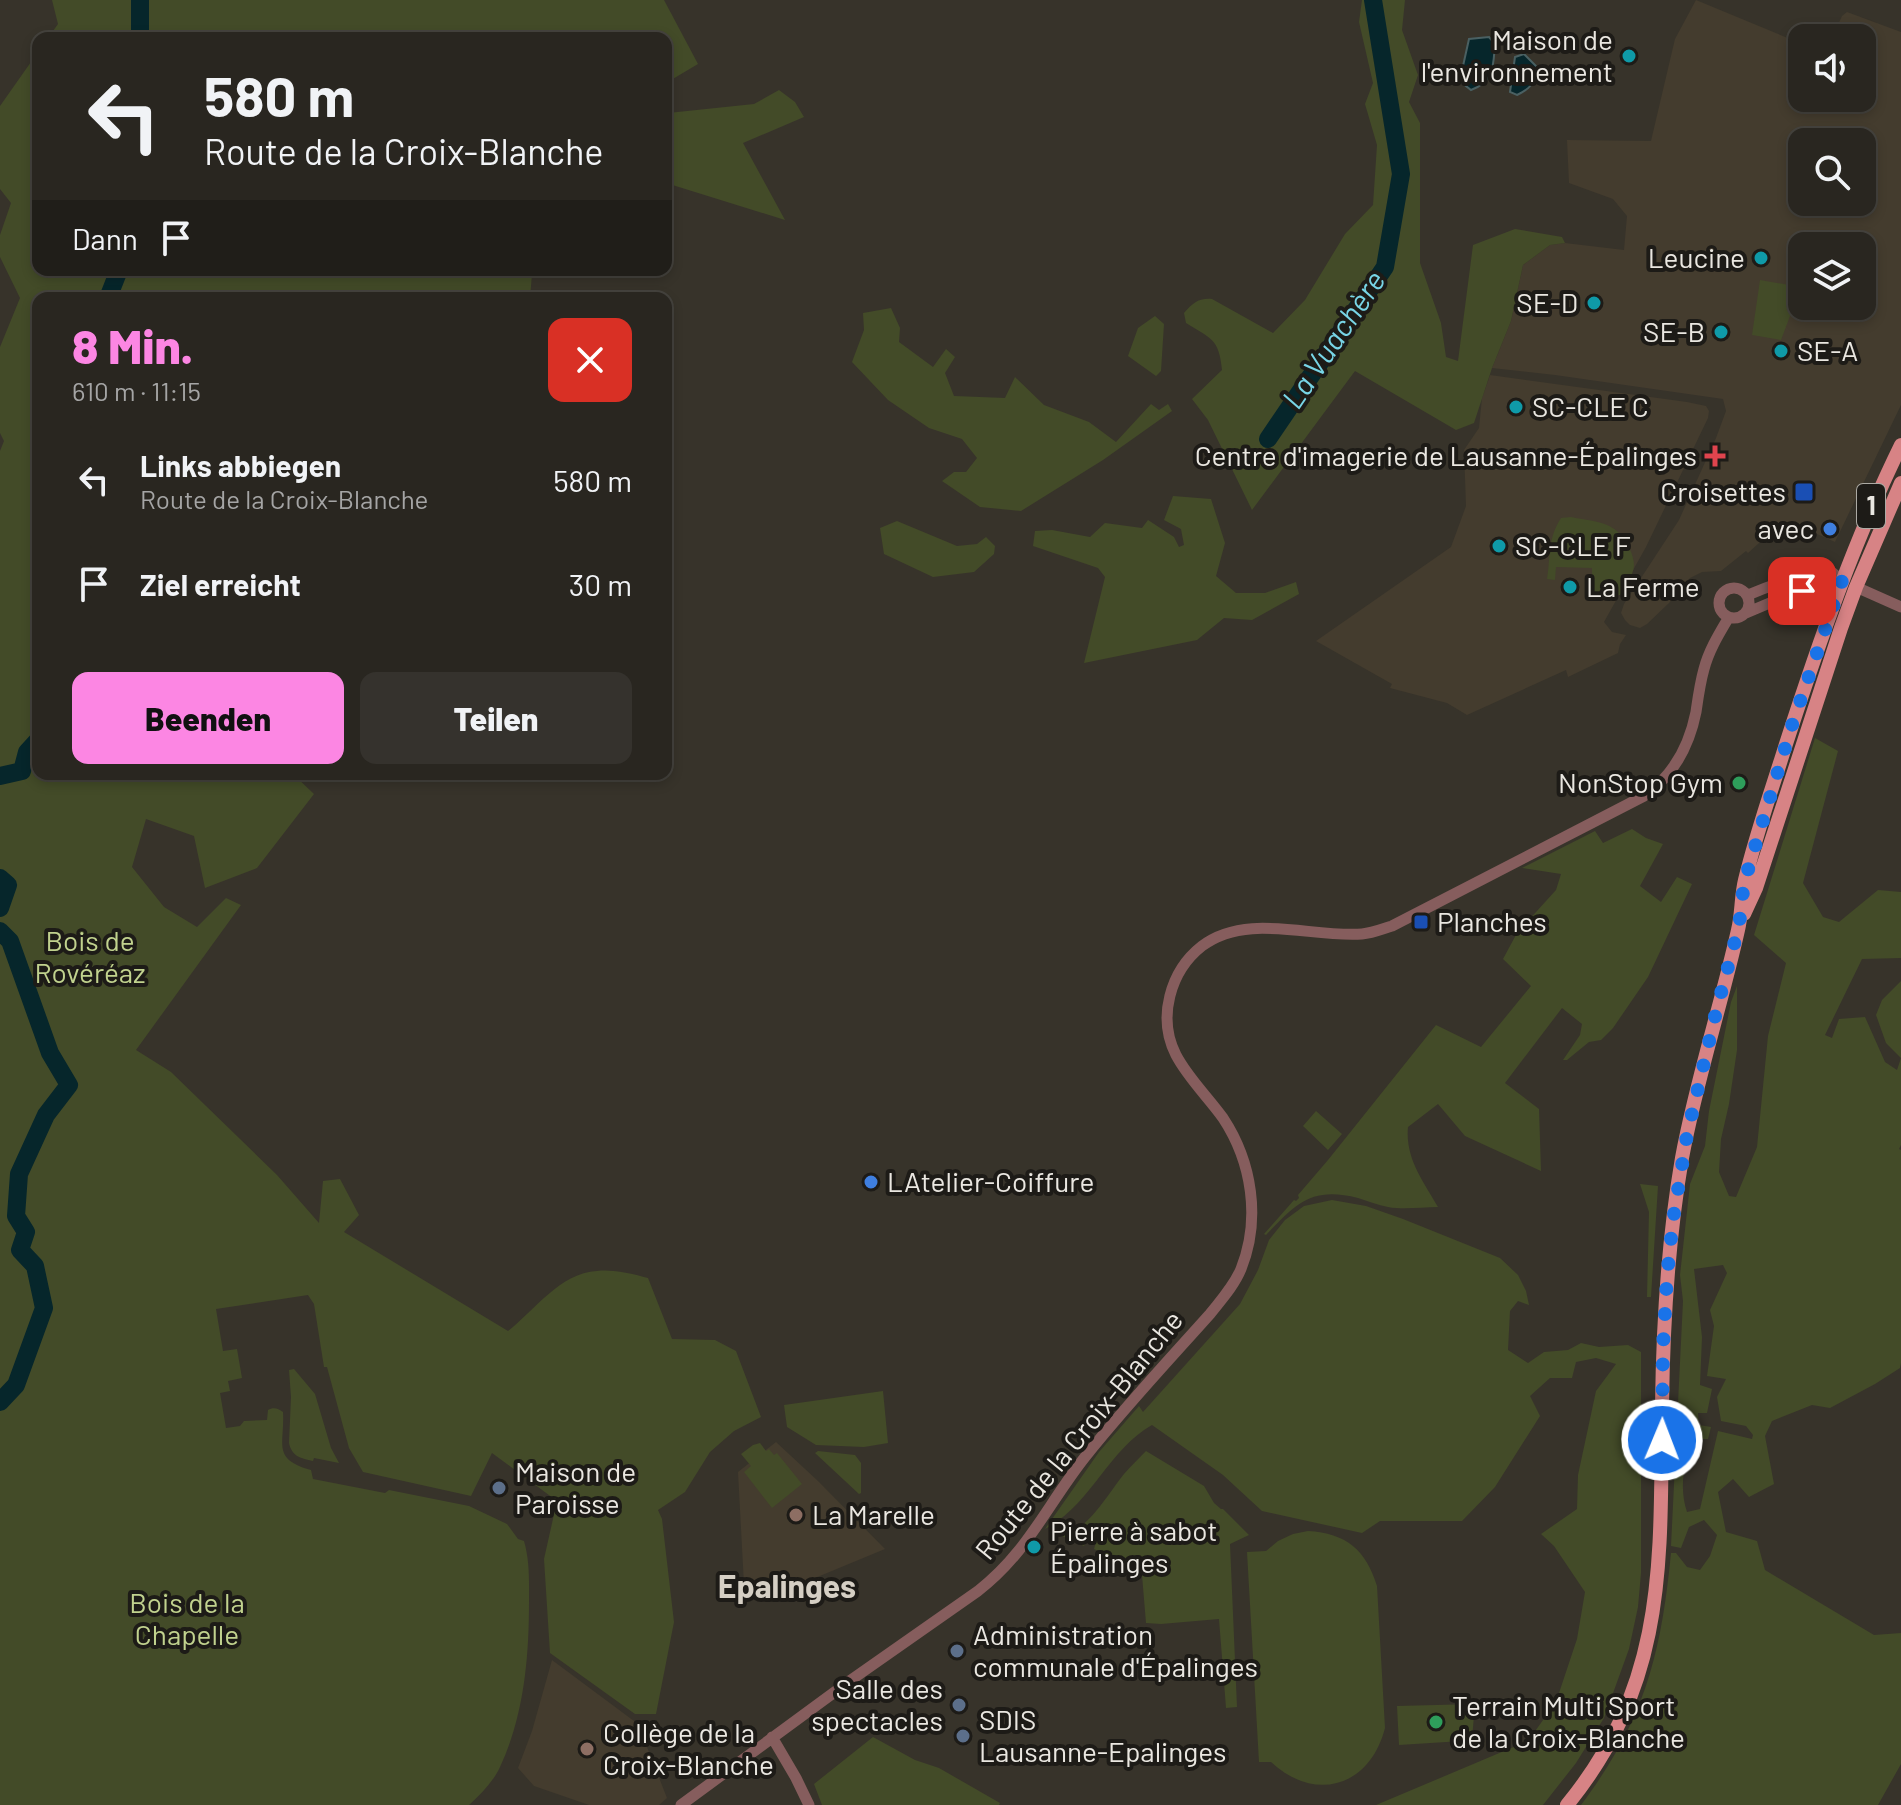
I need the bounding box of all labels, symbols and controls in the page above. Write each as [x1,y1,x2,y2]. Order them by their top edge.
place label: Maison de l'environnement [1421,22,1613,88]
map controls [1788,24,1876,320]
button: sound [1788,24,1876,112]
marker: Maison de l'environnement [1620,47,1638,65]
text: 580 m [204,61,354,128]
icon: left [72,64,176,168]
button: search [1788,128,1876,216]
text: Route de la Croix-Blanche [204,129,603,172]
icon: arrive [154,216,198,260]
text: Dann [72,220,138,256]
button: layers [1788,232,1876,320]
place label: Leucine [1648,240,1745,274]
marker: Leucine [1752,249,1770,267]
water label: La Vuachère [1273,263,1392,415]
place label: SE-D [1516,285,1578,319]
marker: SE-D [1585,294,1603,312]
place label: SE-B [1643,314,1705,348]
text: 8 Min. [72,316,193,374]
button: close [548,318,632,402]
marker: SE-B [1712,323,1730,341]
place label: SE-A [1797,333,1858,367]
marker: SE-A [1772,342,1790,360]
text: 610 m · 11:15 [72,375,201,406]
place label: SC-CLE C [1532,389,1649,423]
marker: SC-CLE C [1507,398,1525,416]
place label: Centre d'imagerie de Lausanne-Épalinges [1195,438,1697,472]
marker: Centre d'imagerie de Lausanne-Épalinges [1704,445,1726,467]
text: Links abbiegen [140,447,341,483]
icon: left [72,458,116,502]
text: 580 m [553,462,632,498]
place label: Croisettes [1660,474,1786,508]
marker: Croisettes [1793,481,1815,503]
text: Route de la Croix-Blanche [140,483,428,514]
road number: 1 [1857,484,1885,528]
place label: avec [1758,511,1814,545]
marker: avec [1821,520,1839,538]
place label: SC-CLE F [1515,528,1631,562]
marker: SC-CLE F [1490,537,1508,555]
pin [1768,557,1836,625]
icon: arrive [72,562,116,606]
text: Ziel erreicht [140,566,301,602]
text: 30 m [569,566,632,602]
place label: La Ferme [1586,569,1700,603]
icon: arrive [1780,569,1824,613]
marker: La Ferme [1561,578,1579,596]
button: Beenden [72,672,344,764]
button: Teilen [360,672,632,764]
place label: NonStop Gym [1558,765,1723,799]
marker: NonStop Gym [1730,774,1748,792]
place label: Planches [1437,904,1547,938]
marker: Planches [1412,913,1430,931]
park label: Bois de Rovéréaz [34,923,146,989]
place label: LAtelier-Coiffure [887,1164,1094,1198]
marker: LAtelier-Coiffure [862,1173,880,1191]
street label: Route de la Croix-Blanche [967,1303,1189,1566]
position arrow [1620,1398,1704,1482]
place label: Maison de Paroisse [515,1454,636,1520]
marker: Maison de Paroisse [490,1479,508,1497]
place label: La Marelle [812,1497,935,1531]
marker: La Marelle [787,1506,805,1524]
place label: Pierre à sabot Épalinges [1050,1513,1217,1579]
marker: Pierre à sabot Épalinges [1025,1538,1043,1556]
district label: Epalinges [718,1566,856,1604]
park label: Bois de la Chapelle [129,1585,245,1651]
place label: Administration communale d'Épalinges [973,1617,1258,1683]
marker: Administration communale d'Épalinges [948,1642,966,1660]
place label: Salle des spectacles [811,1671,943,1737]
place label: Terrain Multi Sport de la Croix-Blanche [1452,1688,1685,1754]
marker: Salle des spectacles [950,1696,968,1714]
place label: SDIS Lausanne-Epalinges [979,1702,1226,1768]
marker: Terrain Multi Sport de la Croix-Blanche [1427,1713,1445,1731]
place label: Collège de la Croix-Blanche [603,1715,774,1781]
marker: SDIS Lausanne-Epalinges [954,1727,972,1745]
marker: Collège de la Croix-Blanche [578,1740,596,1758]

